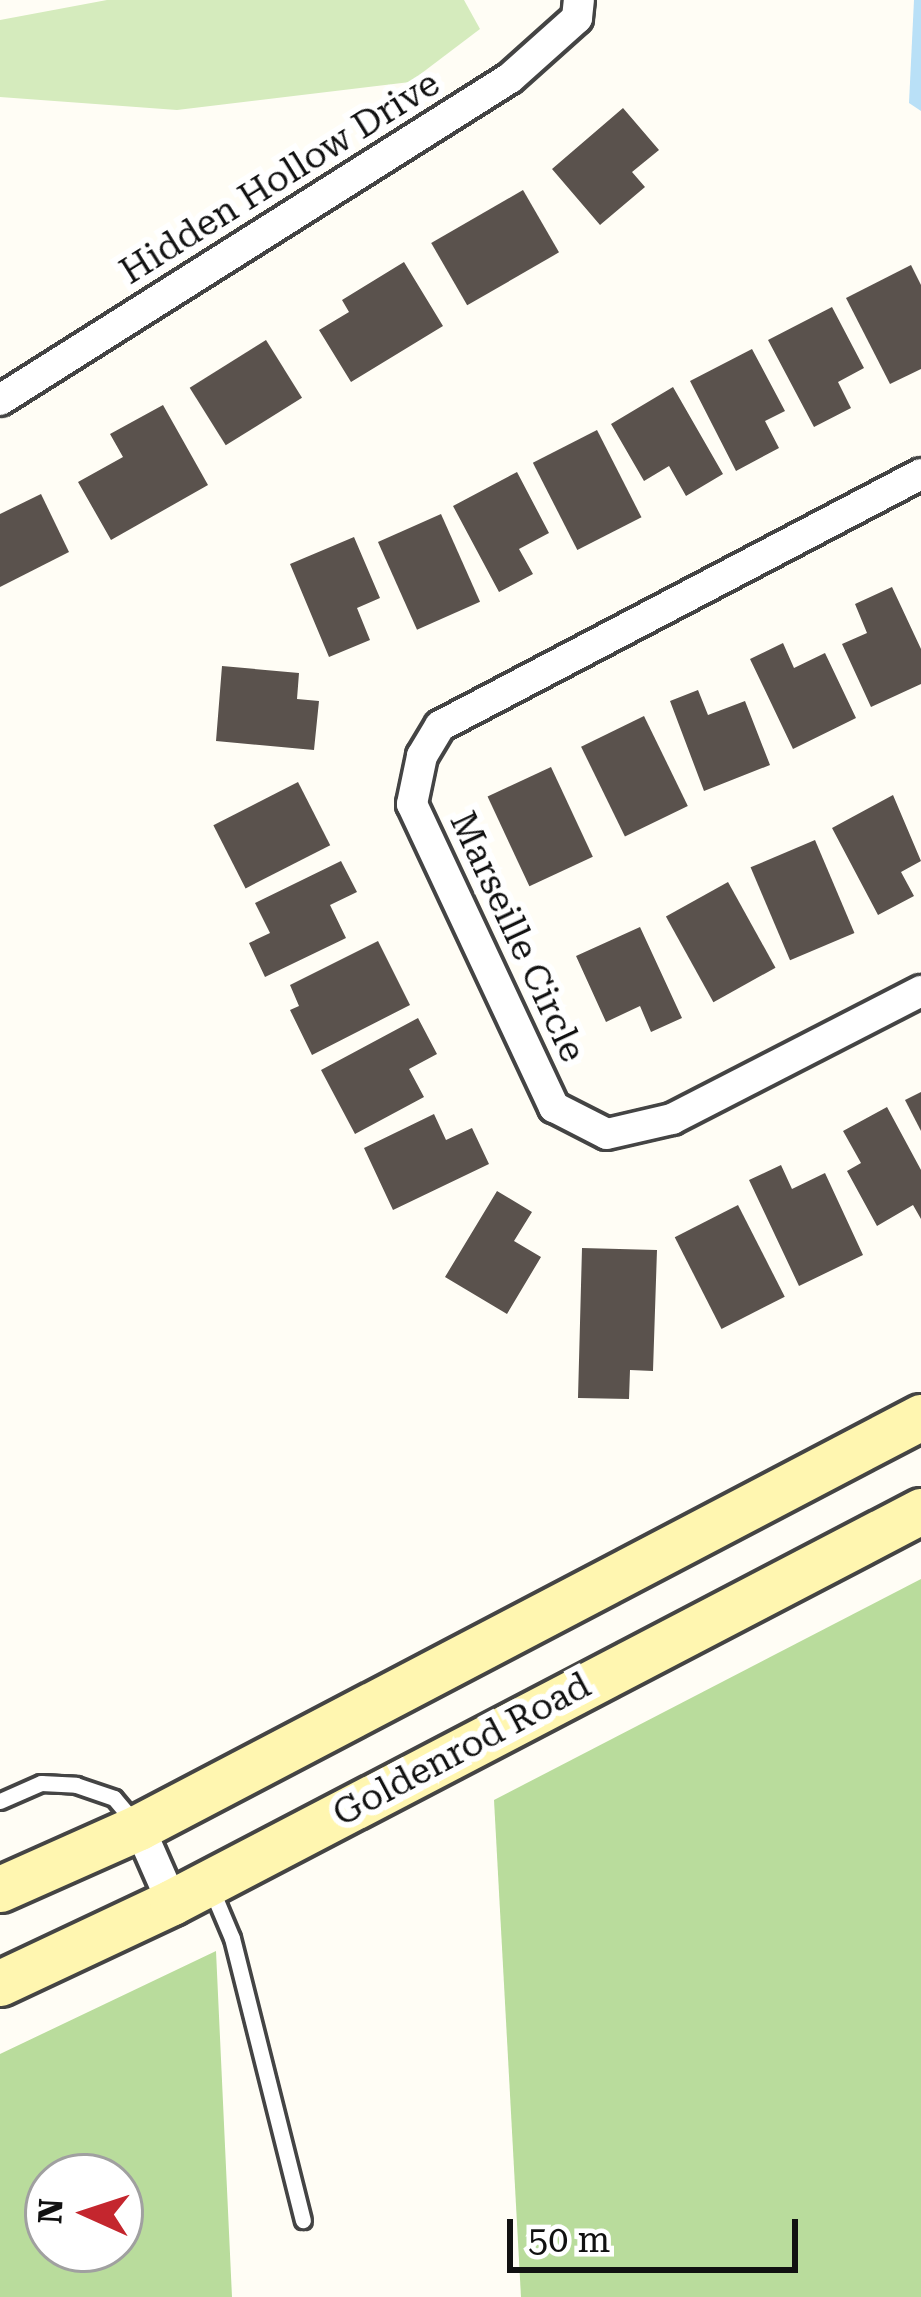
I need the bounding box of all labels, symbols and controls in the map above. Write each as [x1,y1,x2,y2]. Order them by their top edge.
street label: Hidden Hollow Drive [113,62,447,294]
street label: Marseille Circle [440,805,594,1069]
street label: Goldenrod Road [326,1664,598,1836]
north arrow [24,2153,144,2273]
scale bar [513,2195,804,2269]
text: N [30,2198,71,2225]
text: 50 m [528,2219,610,2261]

